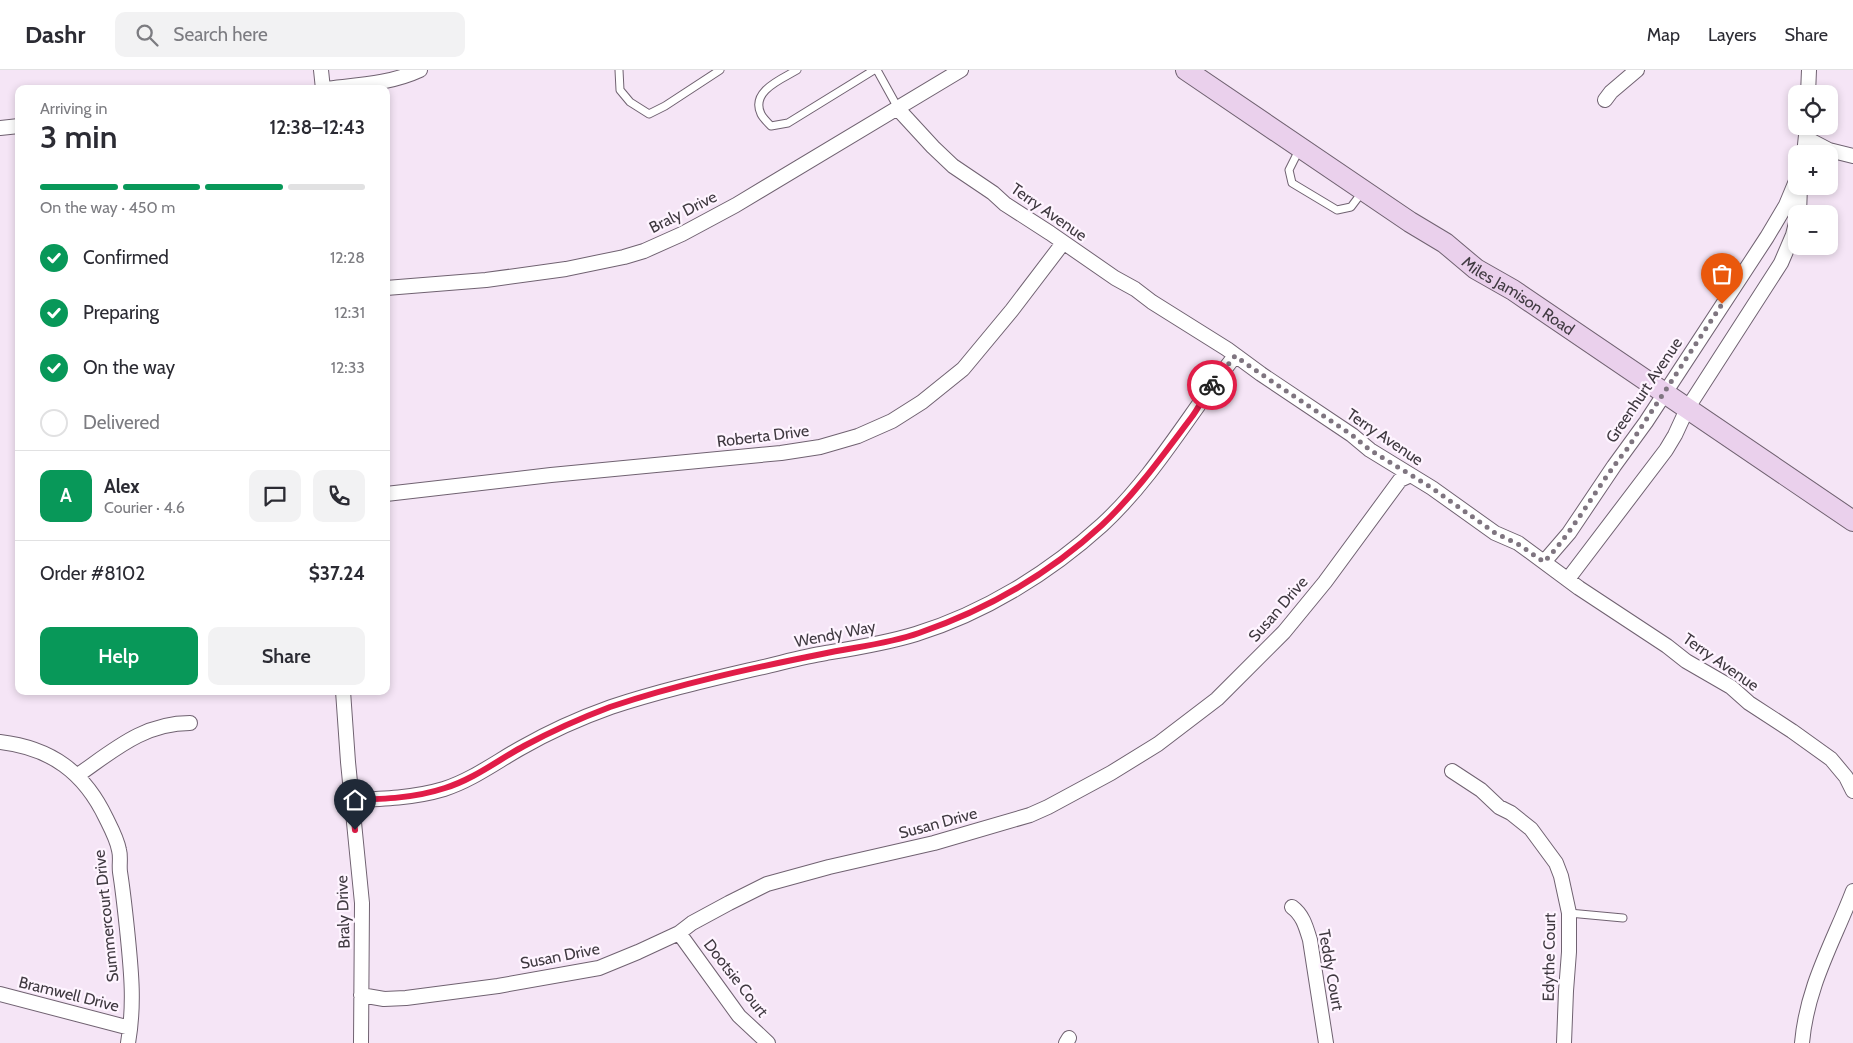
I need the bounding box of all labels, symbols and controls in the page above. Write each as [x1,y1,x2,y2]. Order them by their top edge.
search box [115,12,465,57]
text: Dashr [25,20,85,49]
icon: search [133,21,161,49]
text: Search here [173,23,268,46]
text: Map [1647,24,1680,46]
text: Layers [1708,24,1757,46]
text: Share [1785,24,1828,46]
map controls [1788,85,1838,255]
button: locate [1788,85,1838,135]
text: Arriving in [40,99,107,118]
text: 12:38–12:43 [270,116,365,139]
text: 3 min [40,117,117,156]
button: + [1788,145,1838,195]
street label: Terry Avenue [1008,179,1090,245]
street label: Braly Drive [646,187,720,237]
text: On the way · 450 m [40,198,175,217]
button: − [1788,205,1838,255]
icon: check [40,244,68,272]
text: Confirmed [83,246,169,269]
text: 12:28 [330,248,365,267]
street label: Miles Jamison Road [1458,252,1578,339]
pin [1701,253,1743,304]
icon: bag [1708,260,1736,288]
icon: check [40,299,68,327]
text: Preparing [83,301,159,324]
text: 12:31 [334,303,365,322]
street label: Greenhurt Avenue [1602,334,1686,446]
icon: check [40,354,68,382]
text: On the way [83,356,175,379]
text: 12:33 [331,358,365,377]
courier [1187,360,1237,410]
icon: bike [1198,371,1226,399]
street label: Terry Avenue [1343,405,1427,469]
text: Delivered [83,411,160,434]
street label: Roberta Drive [716,421,810,451]
button: chat [249,470,301,522]
button: phone [313,470,365,522]
text: Alex [104,475,140,498]
text: A [60,484,72,507]
text: Courier · 4.6 [104,498,185,517]
text: Order #8102 [40,562,145,585]
text: $37.24 [309,562,365,585]
street label: Susan Drive [1244,572,1312,646]
street label: Wendy Way [793,617,877,651]
button: Help [40,627,198,685]
button: Share [208,627,365,685]
street label: Terry Avenue [1680,629,1762,695]
pin [334,779,376,830]
icon: home [341,786,369,814]
street label: Susan Drive [897,803,979,843]
street label: Summercourt Drive [90,849,122,983]
street label: Braly Drive [332,875,354,949]
street label: Edythe Court [1539,912,1559,1002]
street label: Teddy Court [1315,928,1348,1013]
street label: Dootsie Court [700,935,773,1021]
street label: Susan Drive [519,939,601,973]
street label: Bramwell Drive [17,972,121,1016]

